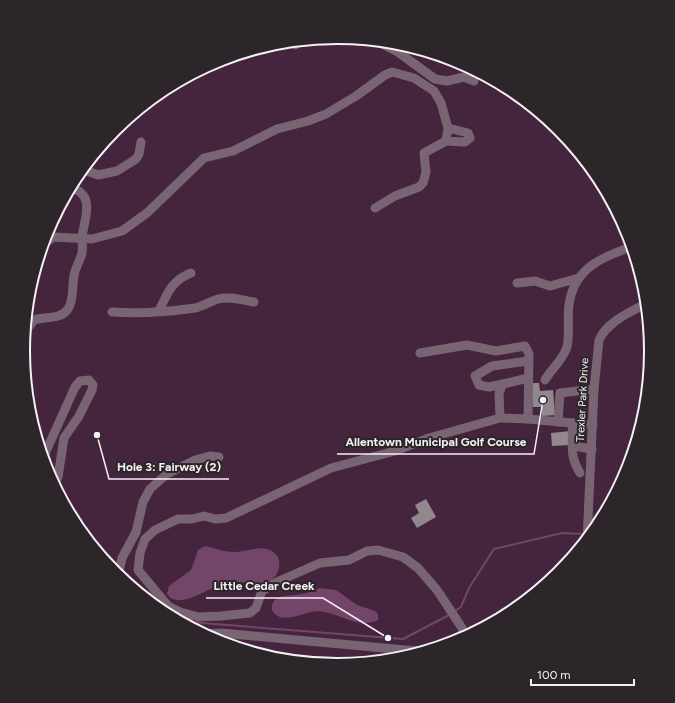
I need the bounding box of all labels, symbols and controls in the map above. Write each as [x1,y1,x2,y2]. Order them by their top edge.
street label: Trexler Park Drive [574,358,591,443]
callout: Allentown Municipal Golf Course [337,430,534,454]
text: Allentown Municipal Golf Course [346,435,527,449]
callout: Hole 3: Fairway (2) [109,455,229,479]
text: Hole 3: Fairway (2) [117,460,221,474]
callout: Little Cedar Creek [206,574,323,598]
text: Little Cedar Creek [214,579,315,593]
scale bar [531,661,634,687]
text: 100 m [537,668,571,682]

